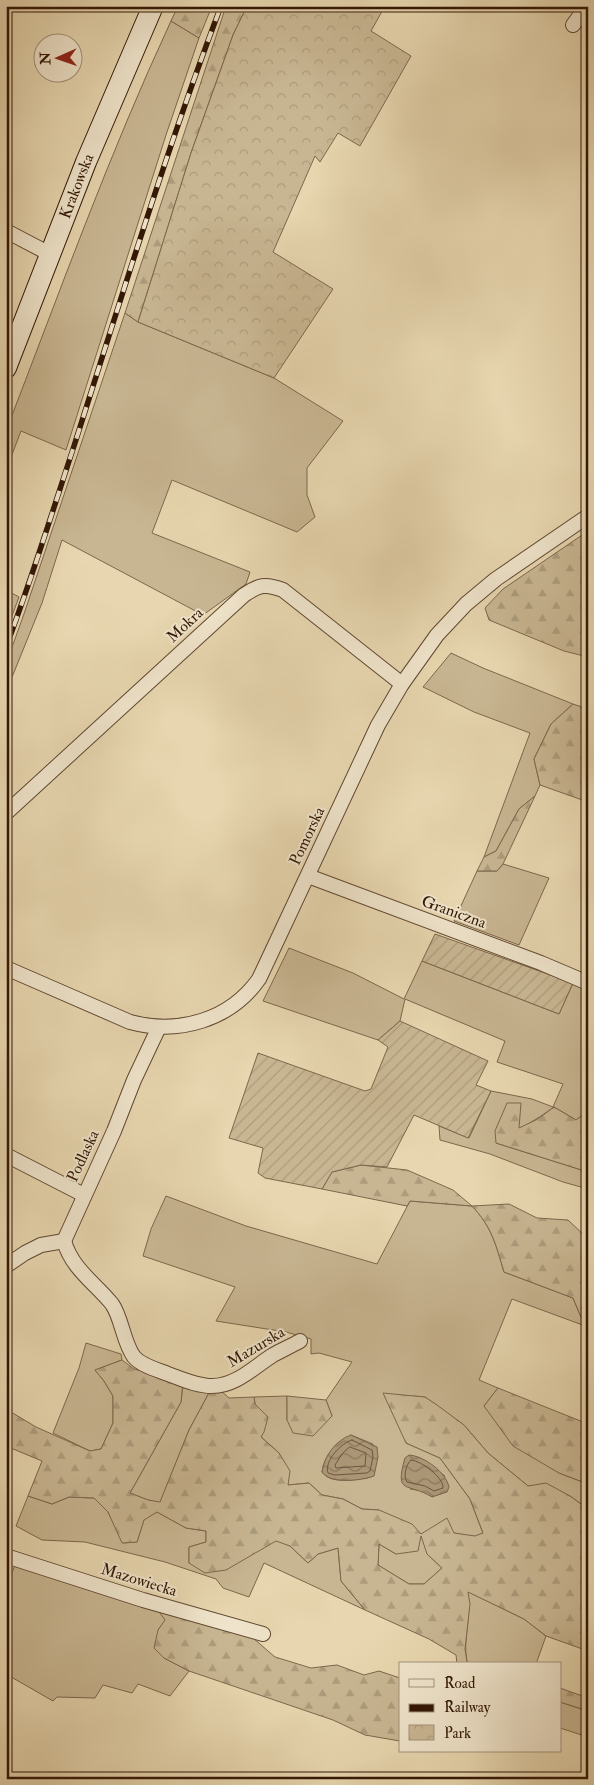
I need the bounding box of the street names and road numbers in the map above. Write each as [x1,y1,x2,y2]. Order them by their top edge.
street label: Krakowska [55,150,99,222]
street label: Mokra [162,603,208,647]
street label: Pomorska [285,803,329,868]
street label: Graniczna [419,891,490,933]
street label: Podlaska [62,1127,104,1185]
street label: Mazurska [224,1322,289,1372]
street label: Mazowiecka [98,1559,180,1601]

